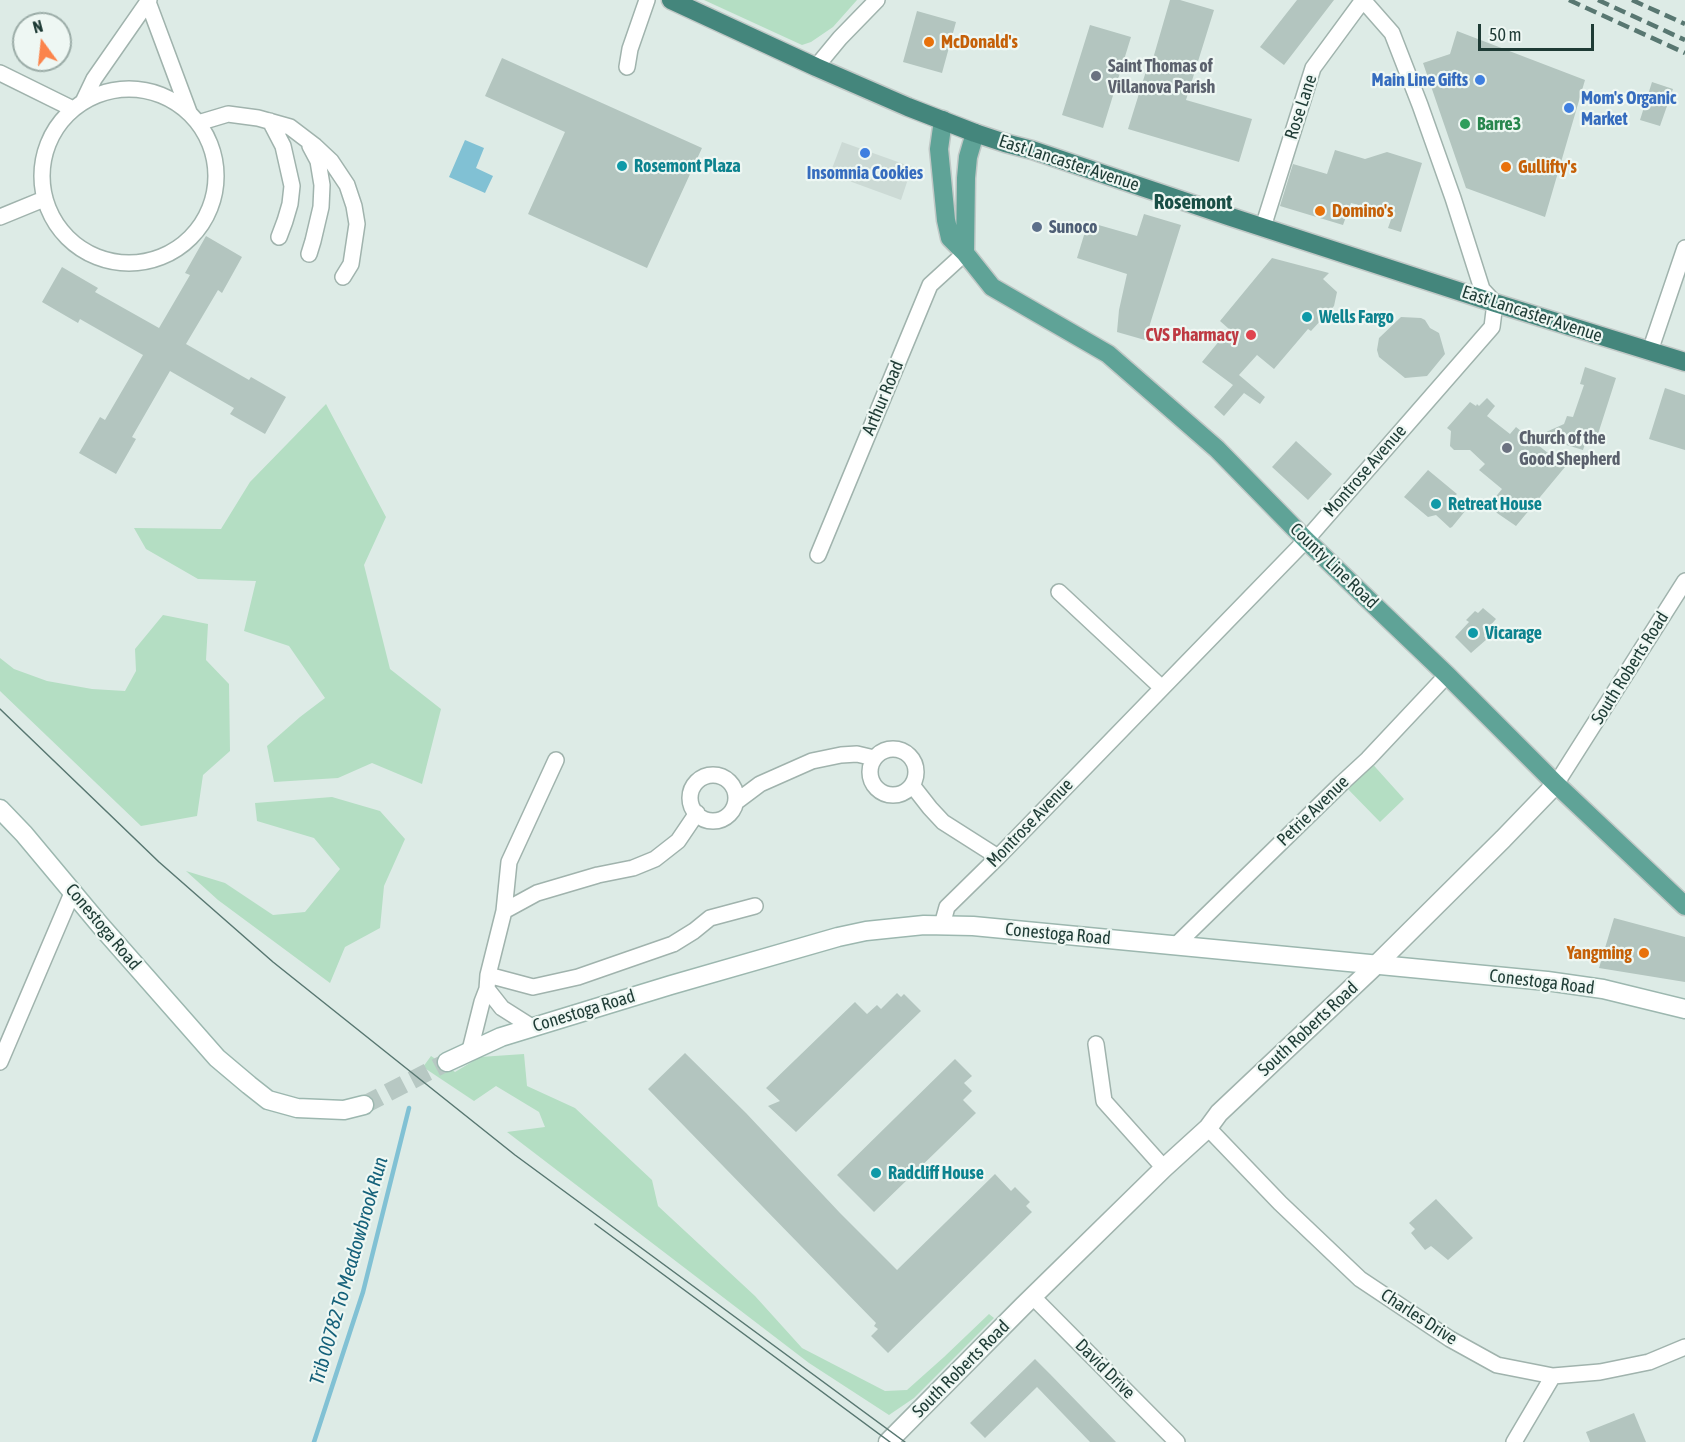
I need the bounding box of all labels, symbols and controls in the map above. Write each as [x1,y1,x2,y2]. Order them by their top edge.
north arrow [12,12,72,72]
scale bar [1481,12,1596,50]
text: N [31,17,45,36]
text: 50 m [1489,24,1521,45]
place label: McDonald's [941,31,1018,53]
marker: McDonald's [922,35,936,49]
place label: Saint Thomas of Villanova Parish [1108,55,1215,98]
marker: Saint Thomas of Villanova Parish [1089,69,1103,83]
place label: Main Line Gifts [1372,69,1468,91]
street label: Rose Lane [1280,72,1322,142]
marker: Main Line Gifts [1473,73,1487,87]
place label: Mom's Organic Market [1581,87,1676,130]
marker: Mom's Organic Market [1562,101,1576,115]
place label: Barre3 [1477,113,1521,135]
marker: Barre3 [1458,117,1472,131]
street label: East Lancaster Avenue [996,130,1142,196]
marker: Insomnia Cookies [858,146,872,160]
place label: Rosemont Plaza [634,155,741,177]
place label: Gullifty's [1518,156,1577,178]
marker: Rosemont Plaza [615,159,629,173]
marker: Gullifty's [1499,160,1513,174]
place label: Insomnia Cookies [807,162,923,184]
district label: Rosemont [1154,189,1232,215]
place label: Domino's [1332,200,1393,222]
marker: Domino's [1313,204,1327,218]
place label: Sunoco [1049,216,1098,238]
marker: Sunoco [1030,220,1044,234]
street label: East Lancaster Avenue [1459,281,1605,347]
place label: Wells Fargo [1319,306,1394,328]
marker: Wells Fargo [1300,310,1314,324]
place label: CVS Pharmacy [1145,324,1239,346]
marker: CVS Pharmacy [1244,328,1258,342]
street label: Arthur Road [858,358,908,438]
street label: Montrose Avenue [1319,421,1411,521]
place label: Church of the Good Shepherd [1519,427,1620,470]
marker: Church of the Good Shepherd [1500,441,1514,455]
place label: Retreat House [1448,493,1542,515]
marker: Retreat House [1429,497,1443,511]
street label: County Line Road [1286,519,1382,613]
street label: South Roberts Road [1587,608,1673,728]
place label: Vicarage [1485,622,1542,644]
marker: Vicarage [1466,626,1480,640]
street label: Petrie Avenue [1272,771,1354,851]
street label: Montrose Avenue [982,774,1078,872]
street label: Conestoga Road [61,880,145,974]
street label: Conestoga Road [1004,919,1112,949]
place label: Yangming [1567,942,1632,964]
marker: Yangming [1637,946,1651,960]
street label: Conestoga Road [1488,965,1596,999]
street label: South Roberts Road [1254,977,1362,1081]
street label: Conestoga Road [530,985,638,1037]
water label: Trib 00782 To Meadowbrook Run [305,1154,393,1388]
place label: Radcliff House [888,1162,984,1184]
marker: Radcliff House [869,1166,883,1180]
street label: Charles Drive [1377,1284,1461,1350]
street label: South Roberts Road [908,1316,1014,1422]
street label: David Drive [1071,1335,1139,1403]

